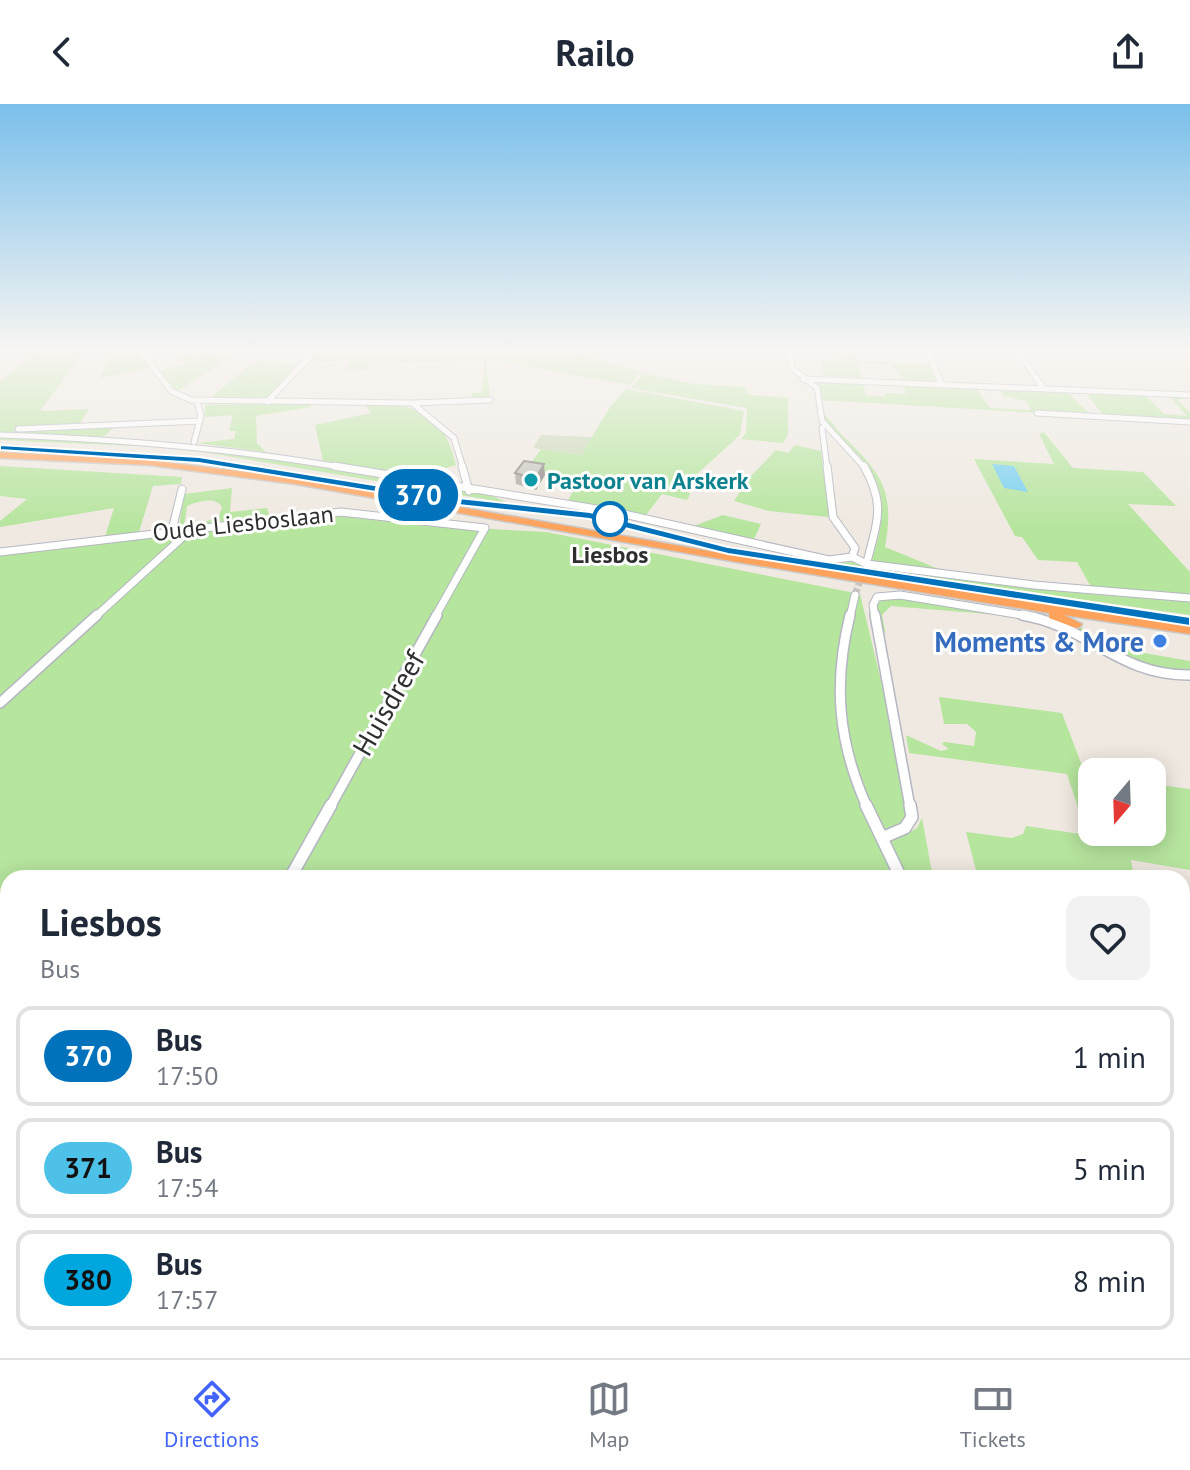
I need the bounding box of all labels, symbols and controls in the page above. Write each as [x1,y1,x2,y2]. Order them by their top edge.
text: Railo [555,29,635,76]
icon: back [40,30,84,74]
icon: share [1106,30,1150,74]
place label: Pastoor van Arskerk [547,465,749,496]
line badge: 370 [372,469,464,521]
marker: Pastoor van Arskerk [522,471,540,489]
text: 370 [394,476,442,513]
street label: Oude Liesboslaan [151,498,335,548]
marker: Liesbos [593,502,627,536]
place label: Liesbos [572,539,649,570]
place label: Moments & More [935,623,1144,660]
marker: Moments & More [1151,632,1169,650]
street label: Huisdreef [343,643,433,762]
north arrow [1078,758,1166,846]
map controls [1078,758,1166,846]
button: heart [1066,896,1150,980]
text: Liesbos [40,897,162,946]
text: Bus [40,952,80,985]
text: Bus [156,1020,203,1059]
text: 370 [64,1037,112,1074]
text: 1 min [1073,1037,1146,1076]
text: 17:50 [156,1059,218,1092]
text: Bus [156,1132,203,1171]
text: 371 [64,1149,112,1186]
text: 5 min [1073,1149,1146,1188]
text: 17:54 [156,1171,218,1204]
text: Bus [156,1244,203,1283]
text: 380 [64,1261,112,1298]
text: 8 min [1073,1261,1146,1300]
text: 17:57 [156,1283,218,1316]
tab: Directions [164,1377,259,1453]
tab: Map [587,1377,631,1453]
tab: Tickets [960,1377,1026,1453]

